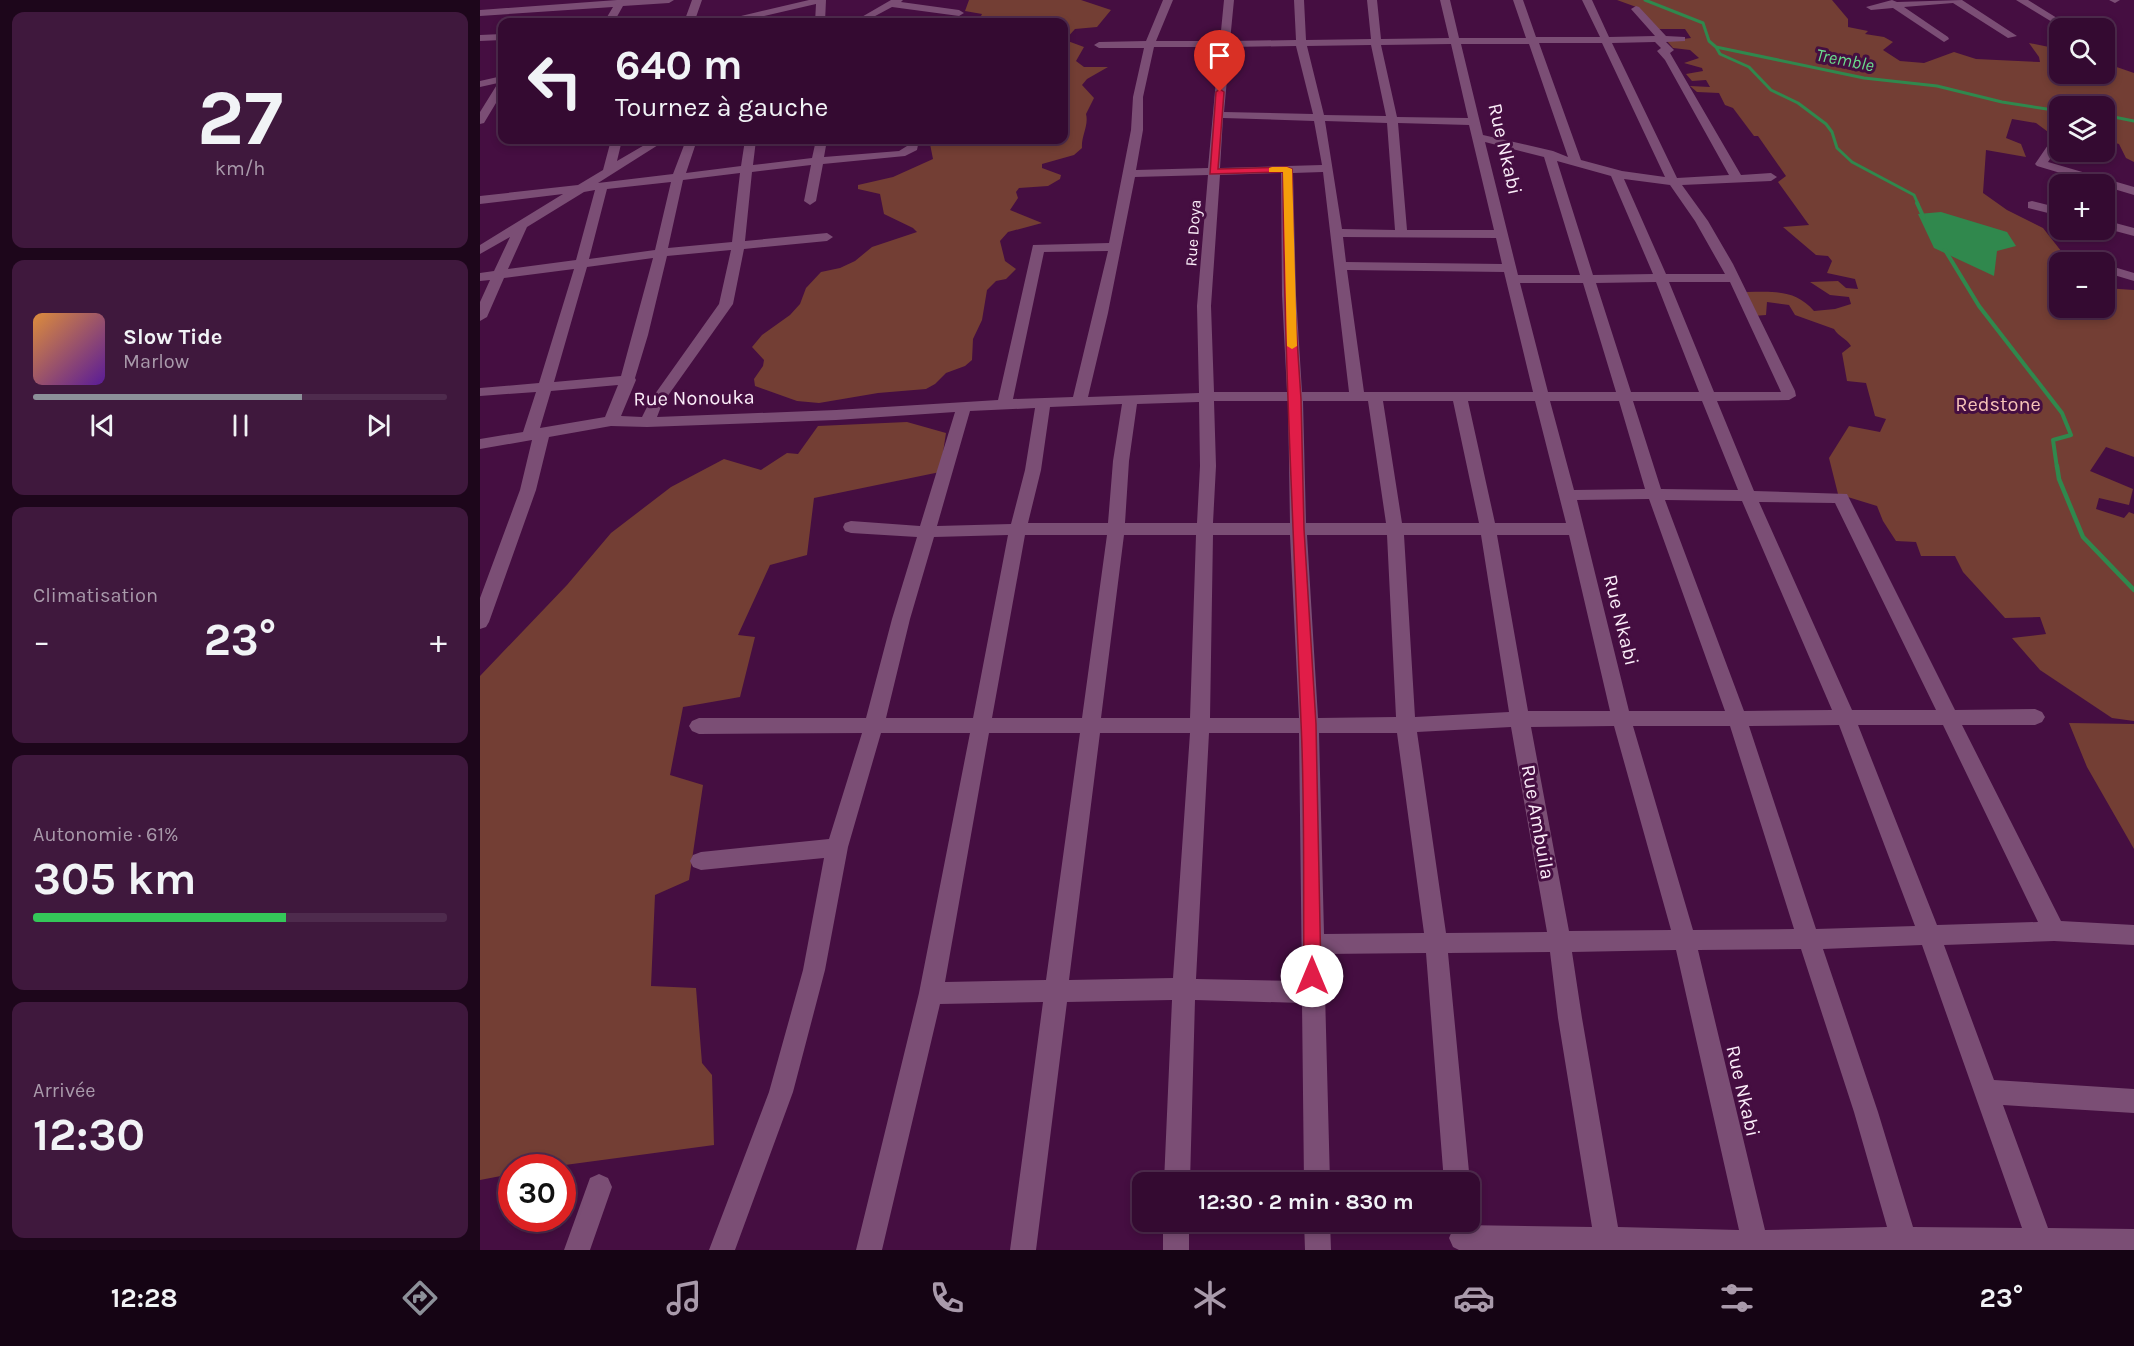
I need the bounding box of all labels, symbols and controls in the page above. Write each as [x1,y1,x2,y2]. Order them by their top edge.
map controls [2049,18,2115,318]
button: search [2049,18,2115,84]
pin [1194,30,1245,92]
icon: arrive [1203,39,1236,72]
text: 640 m [615,40,743,90]
icon: left [516,42,594,120]
water label: Tremble [1814,44,1876,76]
text: 27 [197,72,283,164]
text: Tournez à gauche [615,91,828,123]
button: layers [2049,96,2115,162]
street label: Rue Nkabi [1483,101,1527,197]
text: km/h [215,157,265,180]
button: + [2049,174,2115,240]
street label: Rue Doya [1181,199,1205,267]
button: − [2049,252,2115,318]
text: Slow Tide [123,324,223,350]
text: Marlow [123,350,189,373]
street label: Rue Nonouka [633,385,755,411]
park label: Redstone [1955,393,2041,416]
icon: previous [86,409,119,442]
icon: pause [224,409,257,442]
icon: next [362,409,395,442]
street label: Rue Nkabi [1599,572,1643,668]
text: Climatisation [33,584,158,607]
text: 23° [204,614,276,666]
text: − [33,622,50,660]
text: + [430,622,447,660]
street label: Rue Ambuila [1517,763,1559,881]
text: Autonomie · 61% [33,823,179,846]
text: 305 km [33,853,196,905]
position arrow [1280,944,1344,1008]
street label: Rue Nkabi [1721,1043,1765,1139]
text: Arrivée [33,1079,96,1102]
text: 12:30 [33,1109,145,1161]
speed limit sign: 30 [498,1154,576,1232]
text: 12:30 · 2 min · 830 m [1198,1189,1414,1215]
icon: directions [399,1277,441,1319]
icon: music [663,1277,705,1319]
icon: phone [926,1277,968,1319]
icon: climate [1189,1277,1231,1319]
icon: car [1453,1277,1495,1319]
icon: filters [1716,1277,1758,1319]
text: 12:28 [111,1282,178,1314]
text: 23° [1980,1282,2023,1314]

